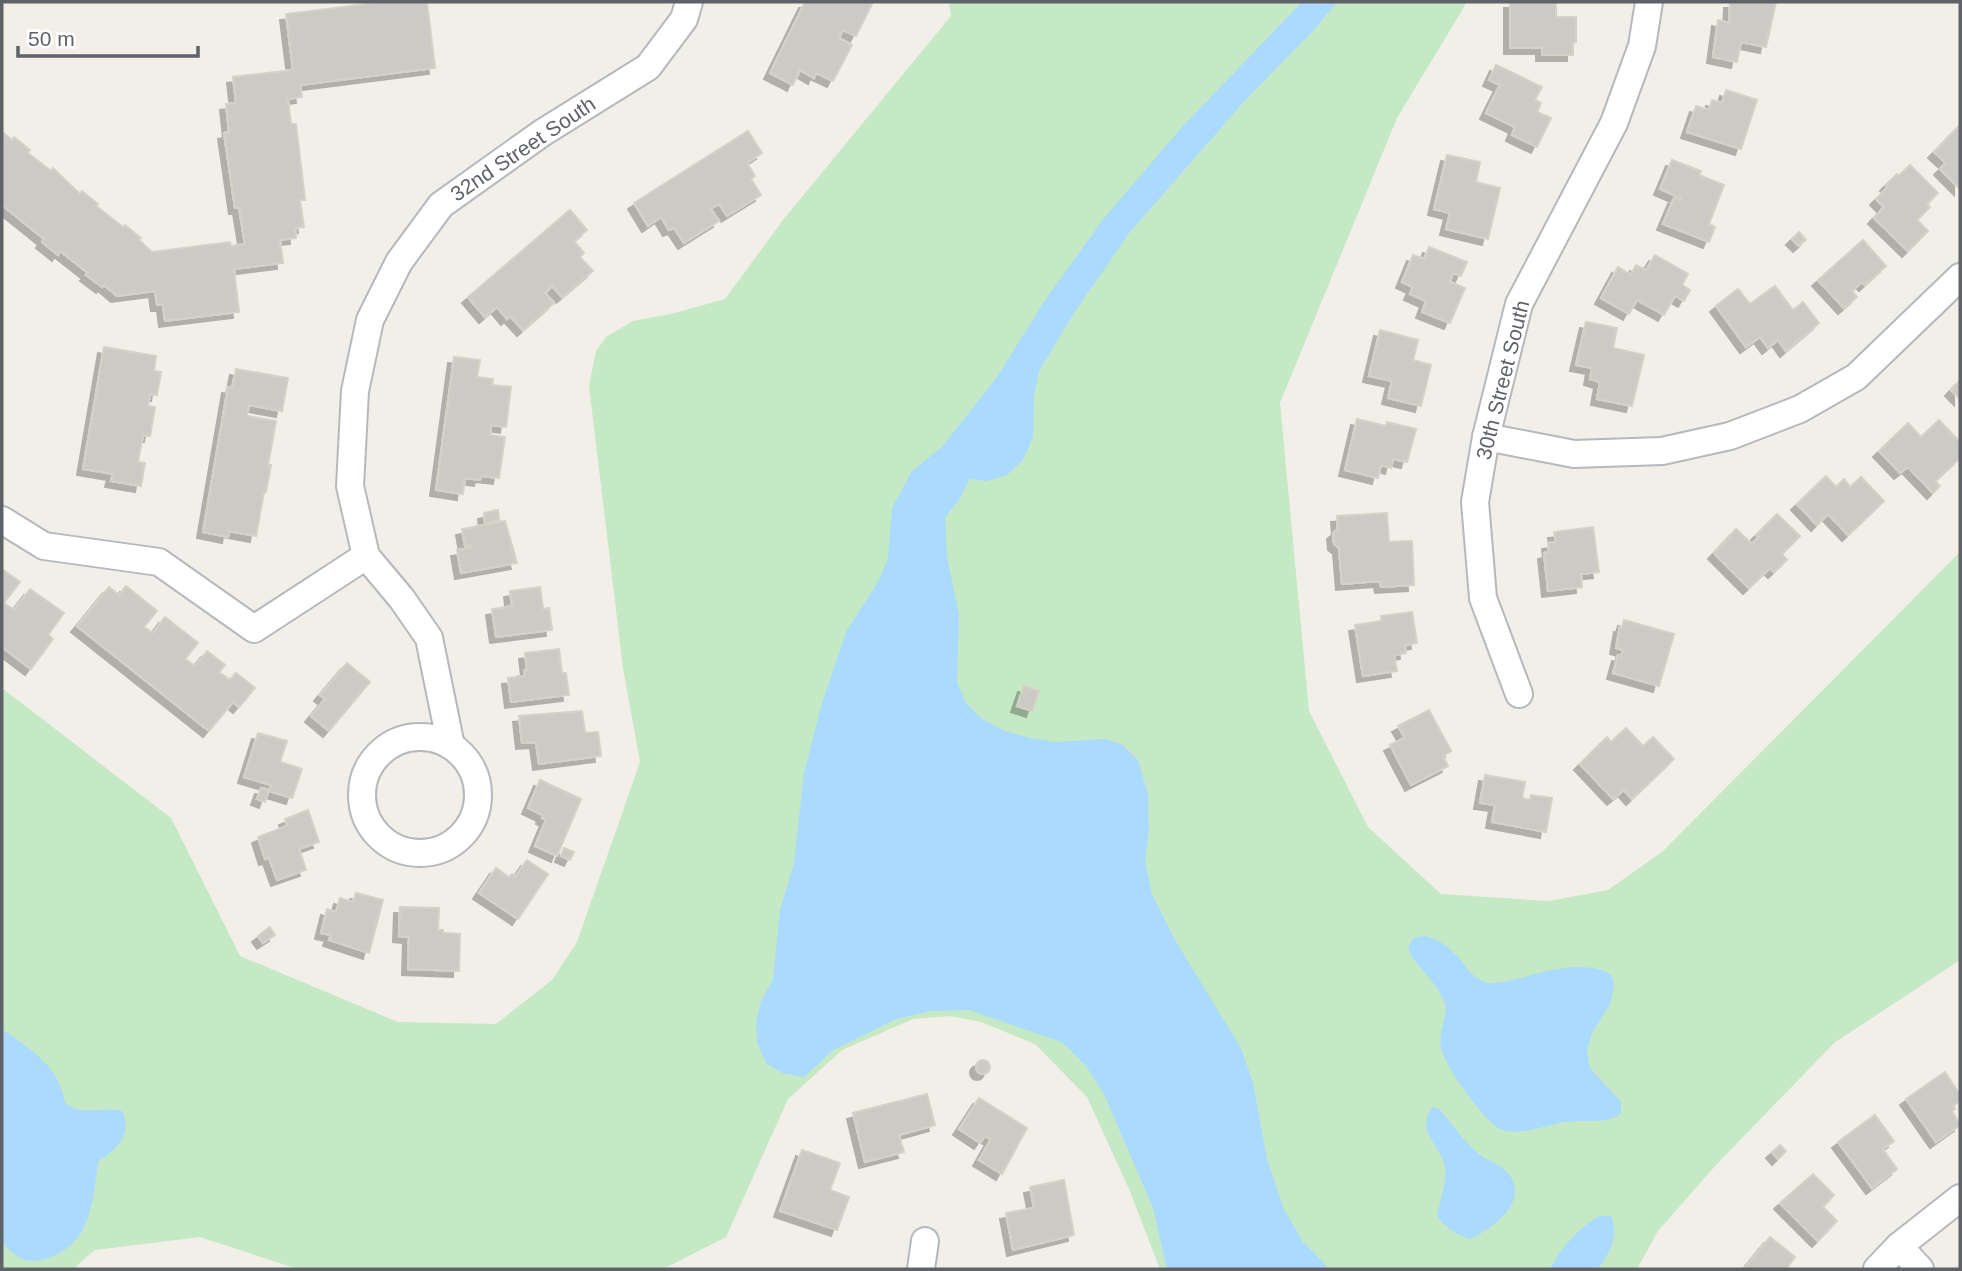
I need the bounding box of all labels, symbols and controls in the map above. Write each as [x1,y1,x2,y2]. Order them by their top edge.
scale bar [18,14,198,58]
text: 50 m [28,27,75,50]
street label: 32nd Street South [446,92,599,205]
street label: 30th Street South [1472,298,1533,462]

